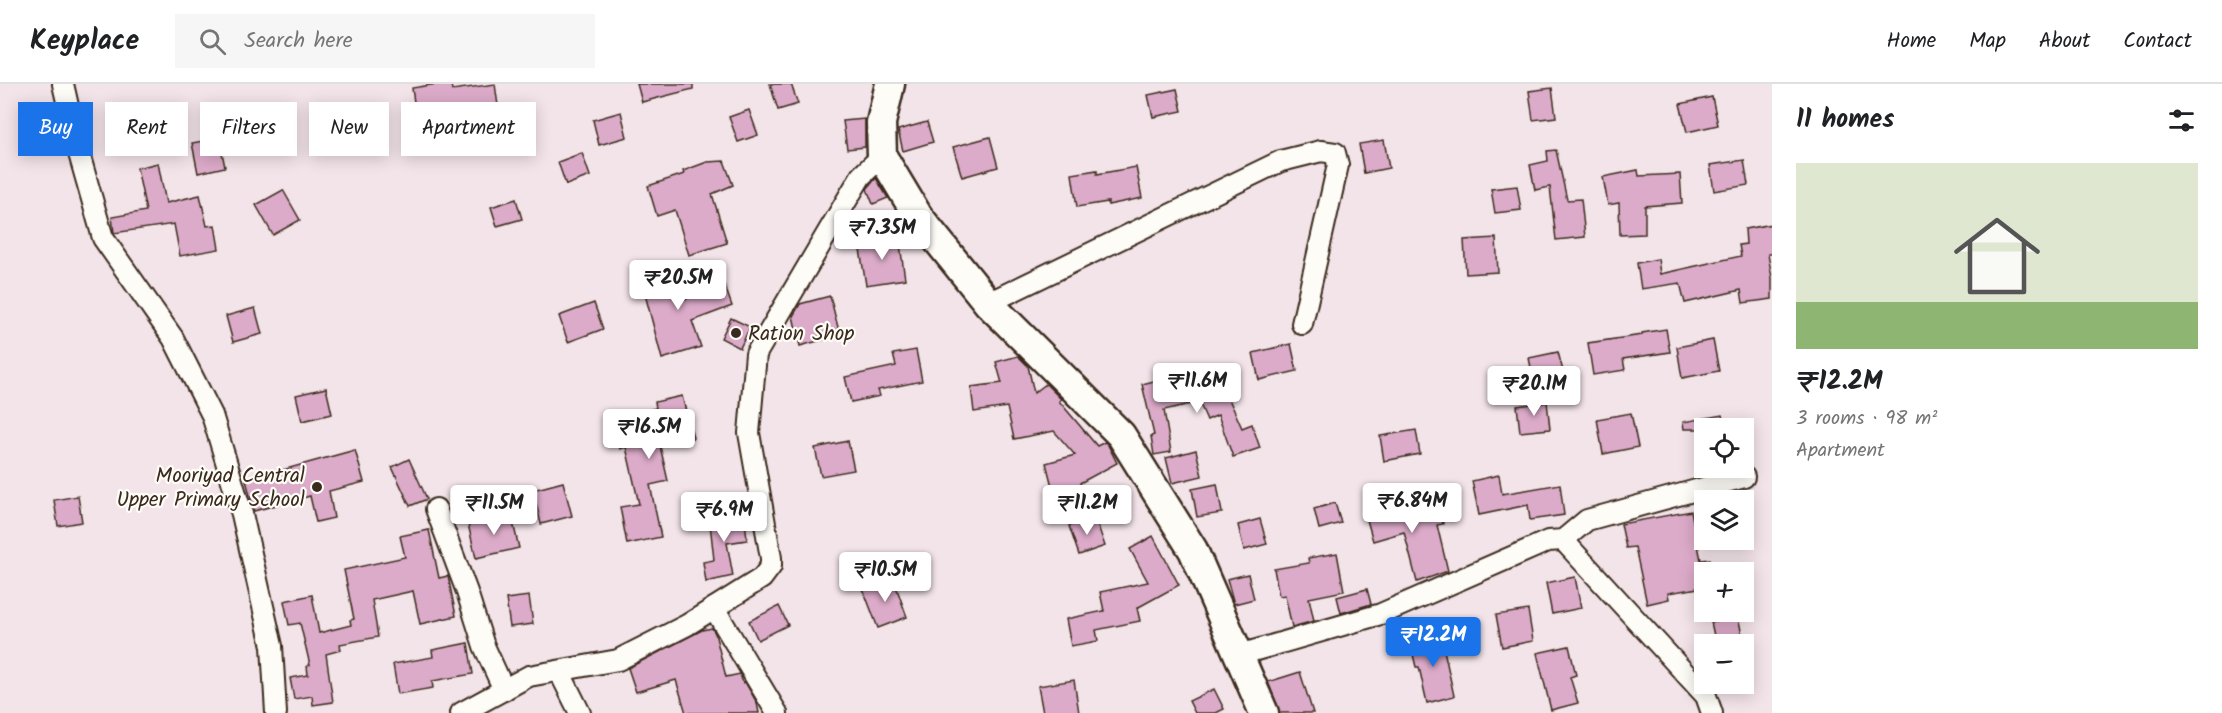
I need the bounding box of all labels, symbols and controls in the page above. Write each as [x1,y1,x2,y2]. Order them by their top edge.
search box [175,14,595,68]
text: Keyplace [30,19,139,64]
text: Search here [244,24,353,59]
icon: search [196,25,229,58]
text: Home [1887,25,1936,58]
text: Map [1969,25,2006,58]
text: About [2039,25,2090,58]
text: Contact [2123,25,2192,58]
text: 11 homes [1796,99,1894,141]
chip: Buy [18,102,93,156]
chip: Rent [105,102,188,156]
chip: Filters [200,102,297,156]
chip: New [309,102,389,156]
chip: Apartment [401,102,536,156]
icon: filters [2165,104,2198,137]
icon: home [1943,202,2051,310]
pin: ₹7.35M [833,210,931,261]
text: ₹7.35M [848,213,916,245]
pin: ₹20.5M [629,260,727,311]
text: ₹20.5M [643,263,713,295]
place label: Ration Shop [748,318,854,351]
marker: Ration Shop [729,326,743,340]
text: ₹12.2M [1796,361,1883,403]
pin: ₹11.6M [1148,363,1246,414]
text: ₹11.6M [1167,366,1227,398]
pin: ₹20.1M [1485,366,1583,417]
text: ₹20.1M [1501,369,1567,401]
text: 3 rooms · 98 m² [1796,403,1937,435]
pin: ₹16.5M [600,409,698,460]
text: ₹16.5M [617,412,681,444]
map controls [1694,418,1754,694]
button: locate [1694,418,1754,478]
text: Apartment [1796,435,1885,467]
place label: Mooriyad Central Upper Primary School [116,460,305,517]
marker: Mooriyad Central Upper Primary School [310,480,324,494]
pin: ₹6.84M [1363,483,1461,534]
pin: ₹11.5M [445,485,543,536]
pin: ₹11.2M [1038,485,1136,536]
text: ₹6.84M [1377,486,1447,518]
text: ₹11.5M [464,488,524,520]
text: ₹11.2M [1057,488,1118,520]
button: layers [1694,490,1754,550]
pin: ₹6.9M [682,492,766,543]
text: ₹6.9M [695,495,753,527]
pin: ₹10.5M [836,552,934,603]
text: ₹10.5M [853,555,917,587]
button: + [1694,562,1754,622]
pin: ₹12.2M [1384,617,1482,668]
text: ₹12.2M [1400,620,1466,652]
button: − [1694,634,1754,694]

